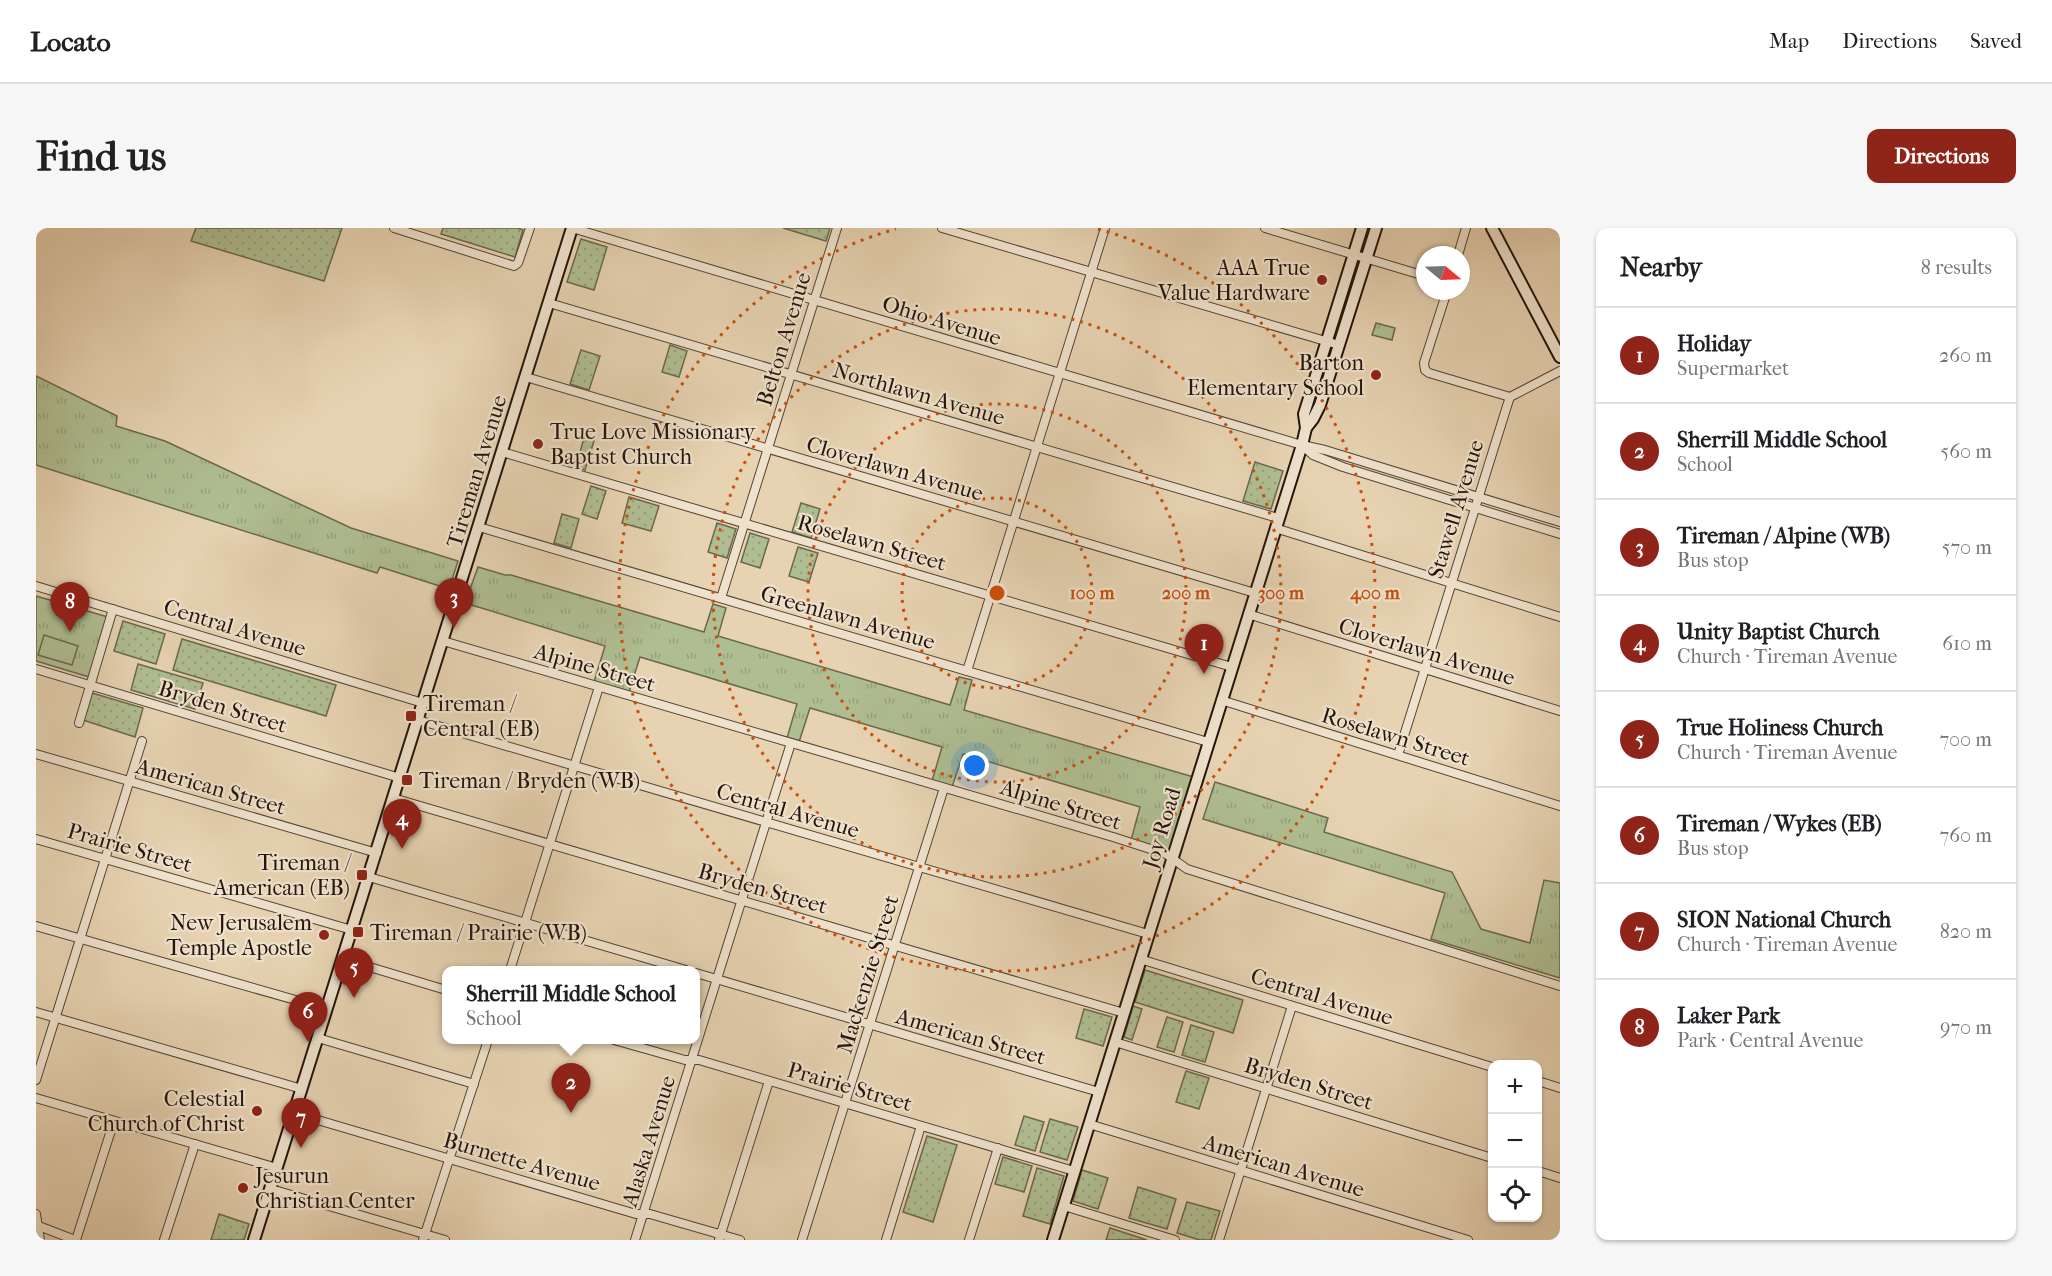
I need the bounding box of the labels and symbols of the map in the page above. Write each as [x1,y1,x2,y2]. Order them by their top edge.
north arrow [1416,246,1470,300]
place label: AAA True Value Hardware [1157,255,1310,306]
street label: Belton Avenue [751,269,817,409]
marker: AAA True Value Hardware [1315,273,1329,287]
street label: Ohio Avenue [879,291,1004,351]
place label: Barton Elementary School [1187,350,1364,401]
street label: Northlawn Avenue [830,357,1008,431]
marker: Barton Elementary School [1369,368,1383,382]
street label: Tireman Avenue [441,392,513,551]
place label: True Love Missionary Baptist Church [550,419,757,470]
street label: Cloverlawn Avenue [803,431,986,507]
marker: True Love Missionary Baptist Church [531,437,545,451]
street label: Stawell Avenue [1423,437,1489,582]
street label: Roselawn Street [794,509,949,577]
pin: 3 [434,578,474,628]
street label: Greenlawn Avenue [758,581,938,655]
pin: 8 [51,582,90,632]
centre of rings [987,583,1007,603]
text: 100 m [1069,583,1116,604]
text: 200 m [1162,583,1211,604]
text: 300 m [1258,583,1305,604]
text: 400 m [1349,583,1401,604]
street label: Central Avenue [160,594,309,662]
street label: Cloverlawn Avenue [1335,613,1518,691]
pin: 1 [1184,624,1224,674]
street label: Alpine Street [530,638,659,698]
street label: Bryden Street [155,675,290,739]
place label: Tireman / Central (EB) [423,691,540,742]
street label: Roselawn Street [1319,702,1473,772]
marker: Tireman / Central (EB) [404,709,418,723]
your location [960,751,989,780]
street label: American Street [132,753,289,821]
place label: Tireman / Bryden (WB) [419,768,640,794]
marker: Tireman / Bryden (WB) [400,773,414,787]
street label: Alpine Street [996,774,1124,836]
street label: Central Avenue [713,778,862,844]
street label: Joy Road [1137,783,1187,874]
pin: 4 [382,800,422,849]
street label: Prairie Street [64,818,195,878]
place label: Tireman / American (EB) [212,850,352,901]
street label: Bryden Street [695,858,830,920]
marker: Tireman / American (EB) [355,868,369,882]
street label: Mackenzie Street [832,892,904,1057]
place label: New Jerusalem Temple Apostle [166,910,313,961]
place label: Tireman / Prairie (WB) [370,920,587,946]
marker: Tireman / Prairie (WB) [351,925,365,939]
marker: New Jerusalem Temple Apostle [317,928,331,942]
pin: 5 [334,948,374,998]
street label: Central Avenue [1247,963,1396,1031]
pin: 6 [288,992,328,1042]
street label: American Street [892,1003,1049,1071]
street label: Bryden Street [1241,1052,1376,1116]
street label: Prairie Street [784,1057,915,1117]
pin: 2 [552,1064,590,1113]
street label: Alaska Avenue [616,1072,681,1211]
place label: Celestial Church of Christ [88,1086,245,1137]
pin: 7 [282,1098,320,1148]
marker: Celestial Church of Christ [250,1104,264,1118]
street label: Burnette Avenue [440,1127,603,1197]
street label: American Avenue [1199,1129,1368,1203]
place label: Jesurun Christian Center [253,1163,415,1214]
marker: Jesurun Christian Center [236,1181,250,1195]

